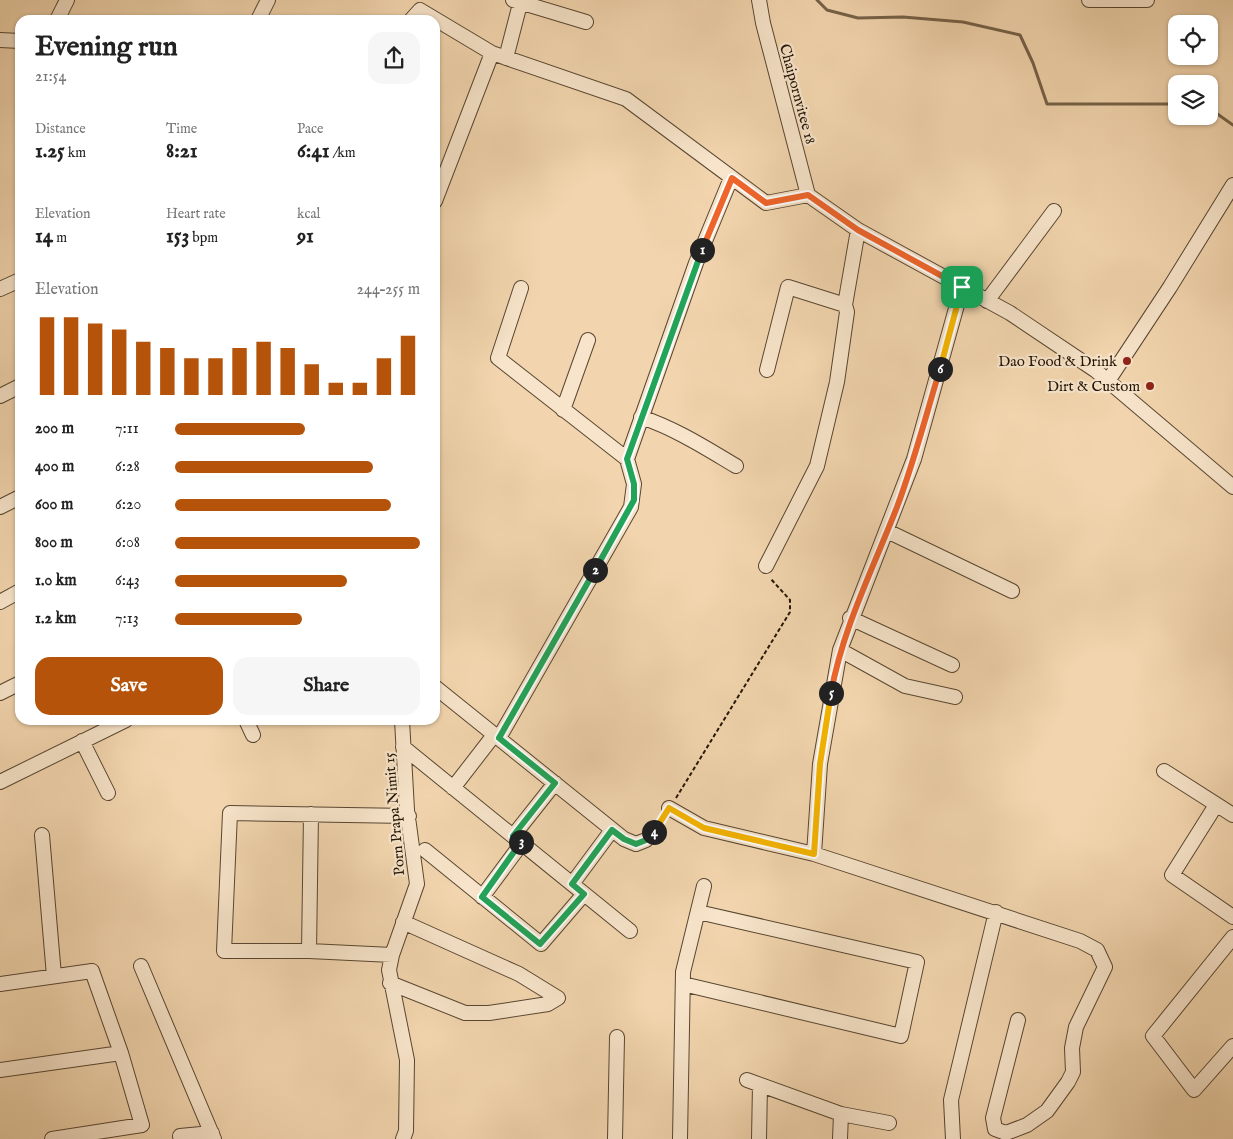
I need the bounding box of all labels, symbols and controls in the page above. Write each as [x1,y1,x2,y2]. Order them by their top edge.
map controls [1168,15,1218,125]
button: locate [1168,15,1218,65]
text: Evening run [35,30,178,65]
button: share [368,32,420,84]
street label: Chaipornvitee 18 [775,42,820,146]
text: 21:54 [35,67,66,87]
button: layers [1168,75,1218,125]
text: Distance [35,120,86,138]
text: Time [166,120,197,138]
text: Pace [297,120,324,138]
text: 1.25 [35,138,65,165]
text: 8:21 [166,138,197,165]
text: 6:41 [297,138,330,165]
text: km [65,144,86,162]
text: /km [330,144,356,162]
text: Elevation [35,205,91,223]
text: Heart rate [166,205,226,223]
text: kcal [297,205,320,223]
text: 14 [35,223,53,250]
text: 153 [166,223,189,250]
text: 91 [297,223,314,250]
text: m [53,229,67,247]
text: bpm [189,229,218,247]
pin: 1 [690,238,714,262]
text: 1 [700,241,705,259]
pin [941,266,983,308]
icon: arrive [948,273,976,301]
text: Elevation [35,280,98,300]
text: 244–255 m [357,280,420,300]
place label: Dao Food & Drink [998,352,1118,371]
marker: Dao Food & Drink [1121,355,1133,367]
pin: 6 [928,356,952,382]
text: 6 [938,360,943,378]
place label: Dirt & Custom [1047,377,1140,396]
marker: Dirt & Custom [1144,380,1156,392]
text: 200 m [35,419,74,439]
text: 7:11 [115,419,139,439]
text: 400 m [35,457,74,477]
text: 6:28 [115,457,140,477]
text: 600 m [35,495,73,515]
text: 6:20 [115,495,141,515]
text: 800 m [35,533,73,553]
text: 6:08 [115,533,140,553]
pin: 2 [582,558,608,582]
text: 2 [592,561,599,579]
text: 1.0 km [35,571,77,591]
text: 6:43 [115,571,140,591]
text: 1.2 km [35,609,76,629]
text: 7:13 [115,609,139,629]
button: Save [35,657,223,715]
button: Share [233,657,420,715]
pin: 5 [818,680,844,706]
text: 5 [829,684,834,702]
street label: Porn Prapa Nimit 15 [380,751,409,876]
pin: 4 [642,820,666,844]
text: 4 [651,823,658,841]
pin: 3 [508,830,534,854]
text: 3 [519,833,524,851]

